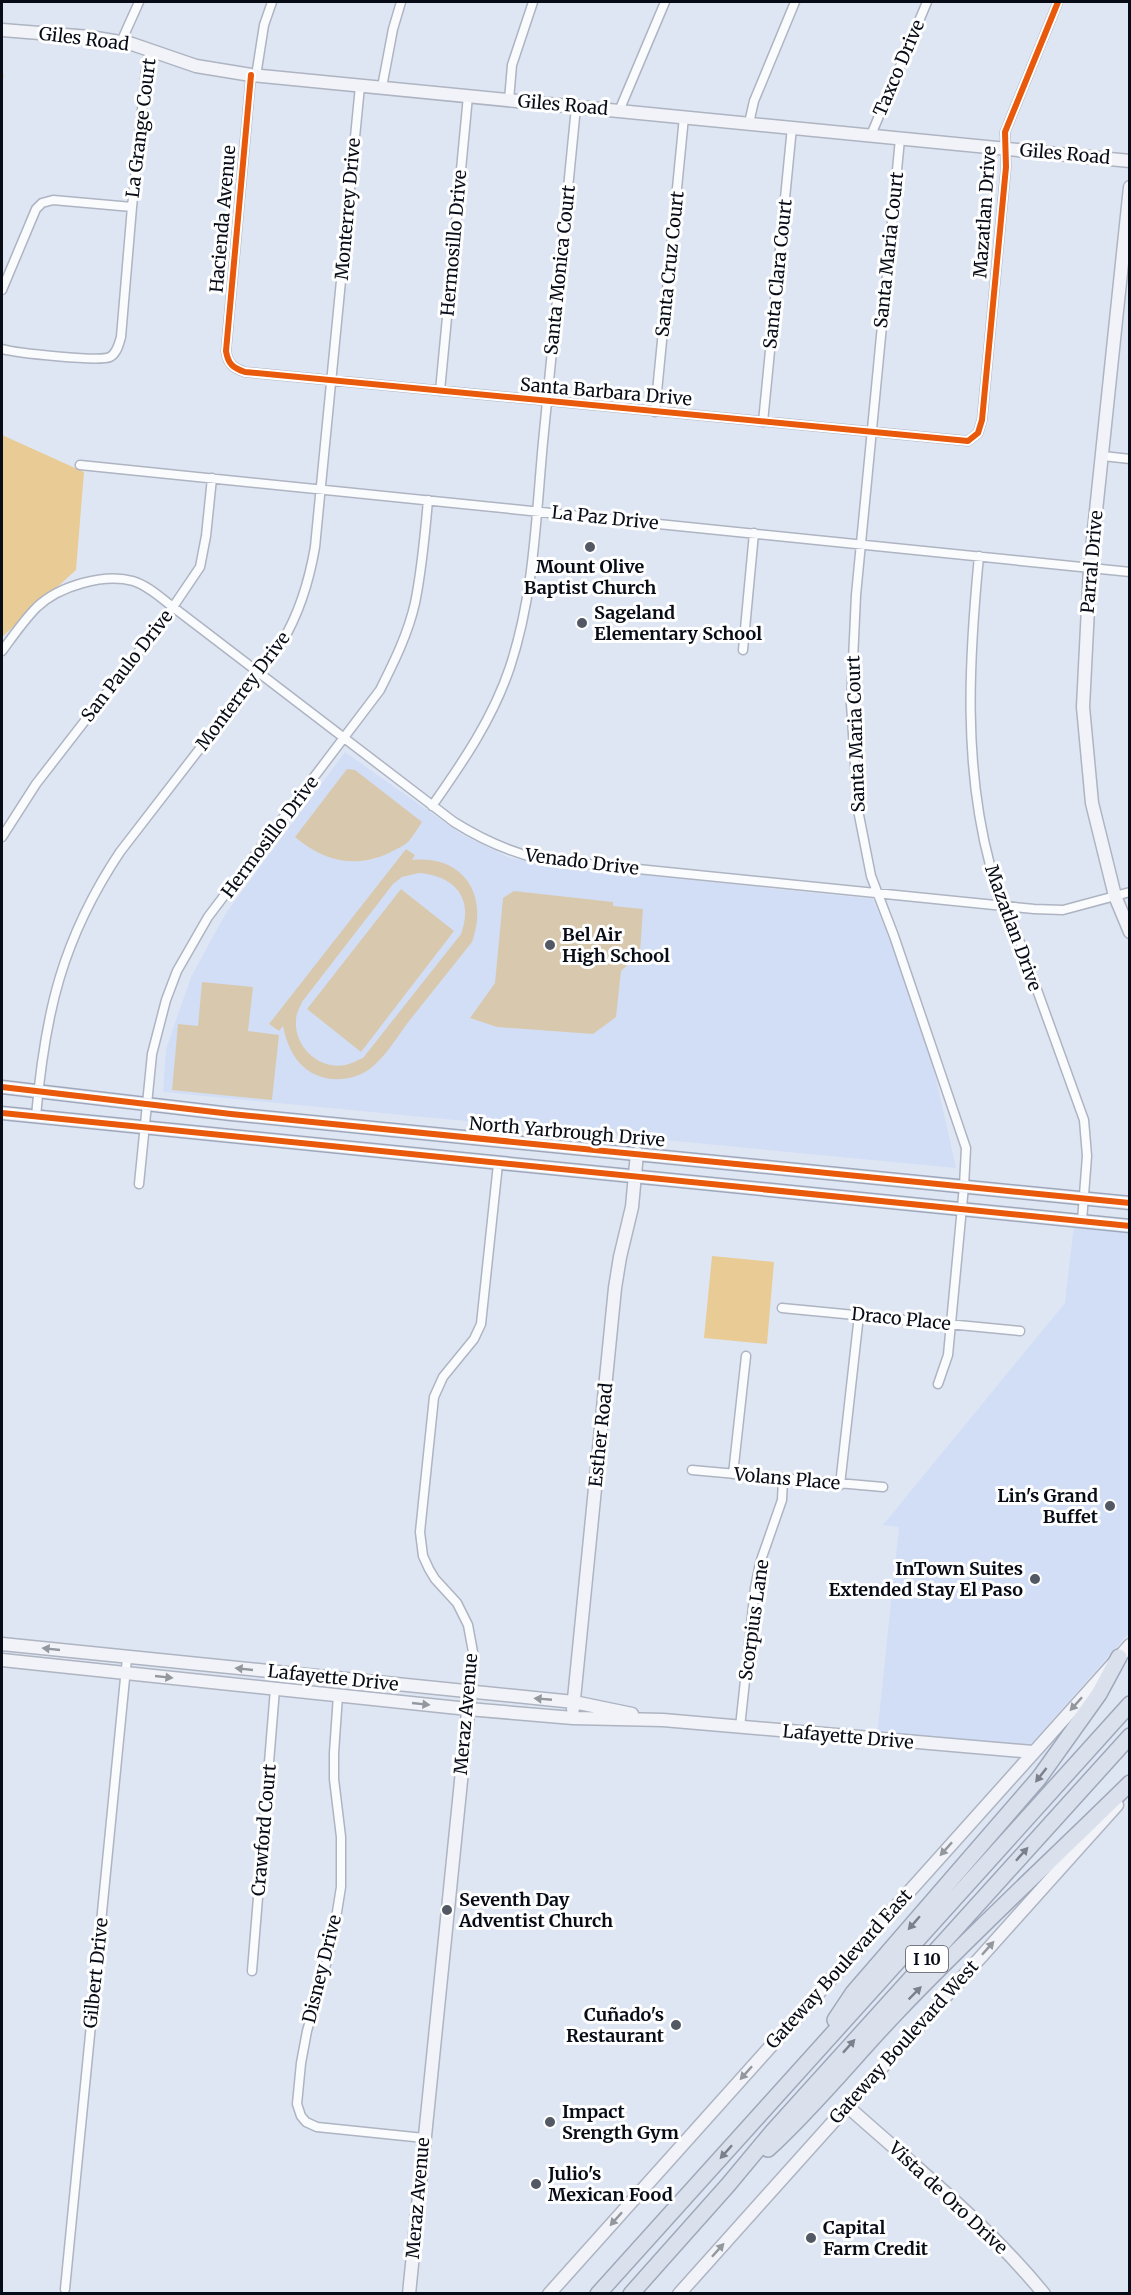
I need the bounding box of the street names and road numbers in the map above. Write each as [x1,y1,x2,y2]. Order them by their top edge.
street label: Taxco Drive [868,16,929,120]
street label: Giles Road [38,22,131,55]
street label: La Grange Court [121,57,160,199]
street label: Giles Road [517,89,609,120]
street label: Monterrey Drive [330,137,365,281]
street label: Giles Road [1019,138,1111,169]
street label: Hacienda Avenue [205,144,240,294]
street label: Mazatlan Drive [968,145,1001,279]
street label: Hermosillo Drive [436,169,471,317]
street label: Santa Maria Court [869,171,908,329]
street label: Santa Monica Court [539,184,580,356]
street label: Santa Cruz Court [650,190,689,338]
street label: Santa Clara Court [758,198,797,350]
street label: Santa Barbara Drive [519,373,693,410]
street label: La Paz Drive [550,500,660,535]
street label: Parral Drive [1076,509,1107,614]
street label: San Paulo Drive [76,605,177,726]
street label: Monterrey Drive [191,627,295,755]
street label: Santa Maria Court [841,655,870,813]
street label: Hermosillo Drive [216,771,323,902]
street label: Venado Drive [523,843,640,880]
street label: Mazatlan Drive [980,862,1047,994]
street label: North Yarbrough Drive [468,1111,666,1152]
street label: Draco Place [850,1302,952,1335]
street label: Esther Road [584,1382,617,1488]
street label: Volans Place [732,1462,841,1495]
street label: Scorpius Lane [734,1558,773,1682]
street label: Meraz Avenue [449,1652,482,1776]
street label: Lafayette Drive [266,1659,400,1696]
street label: Lafayette Drive [782,1719,915,1754]
street label: Crawford Court [246,1763,281,1897]
street label: Gateway Boulevard East [761,1884,917,2053]
street label: Disney Drive [297,1912,346,2025]
street label: Gilbert Drive [78,1917,113,2029]
road number: I 10 [906,1946,948,1972]
street label: Gateway Boulevard West [824,1955,983,2128]
street label: Meraz Avenue [401,2136,434,2260]
street label: Vista de Oro Drive [883,2136,1013,2259]

